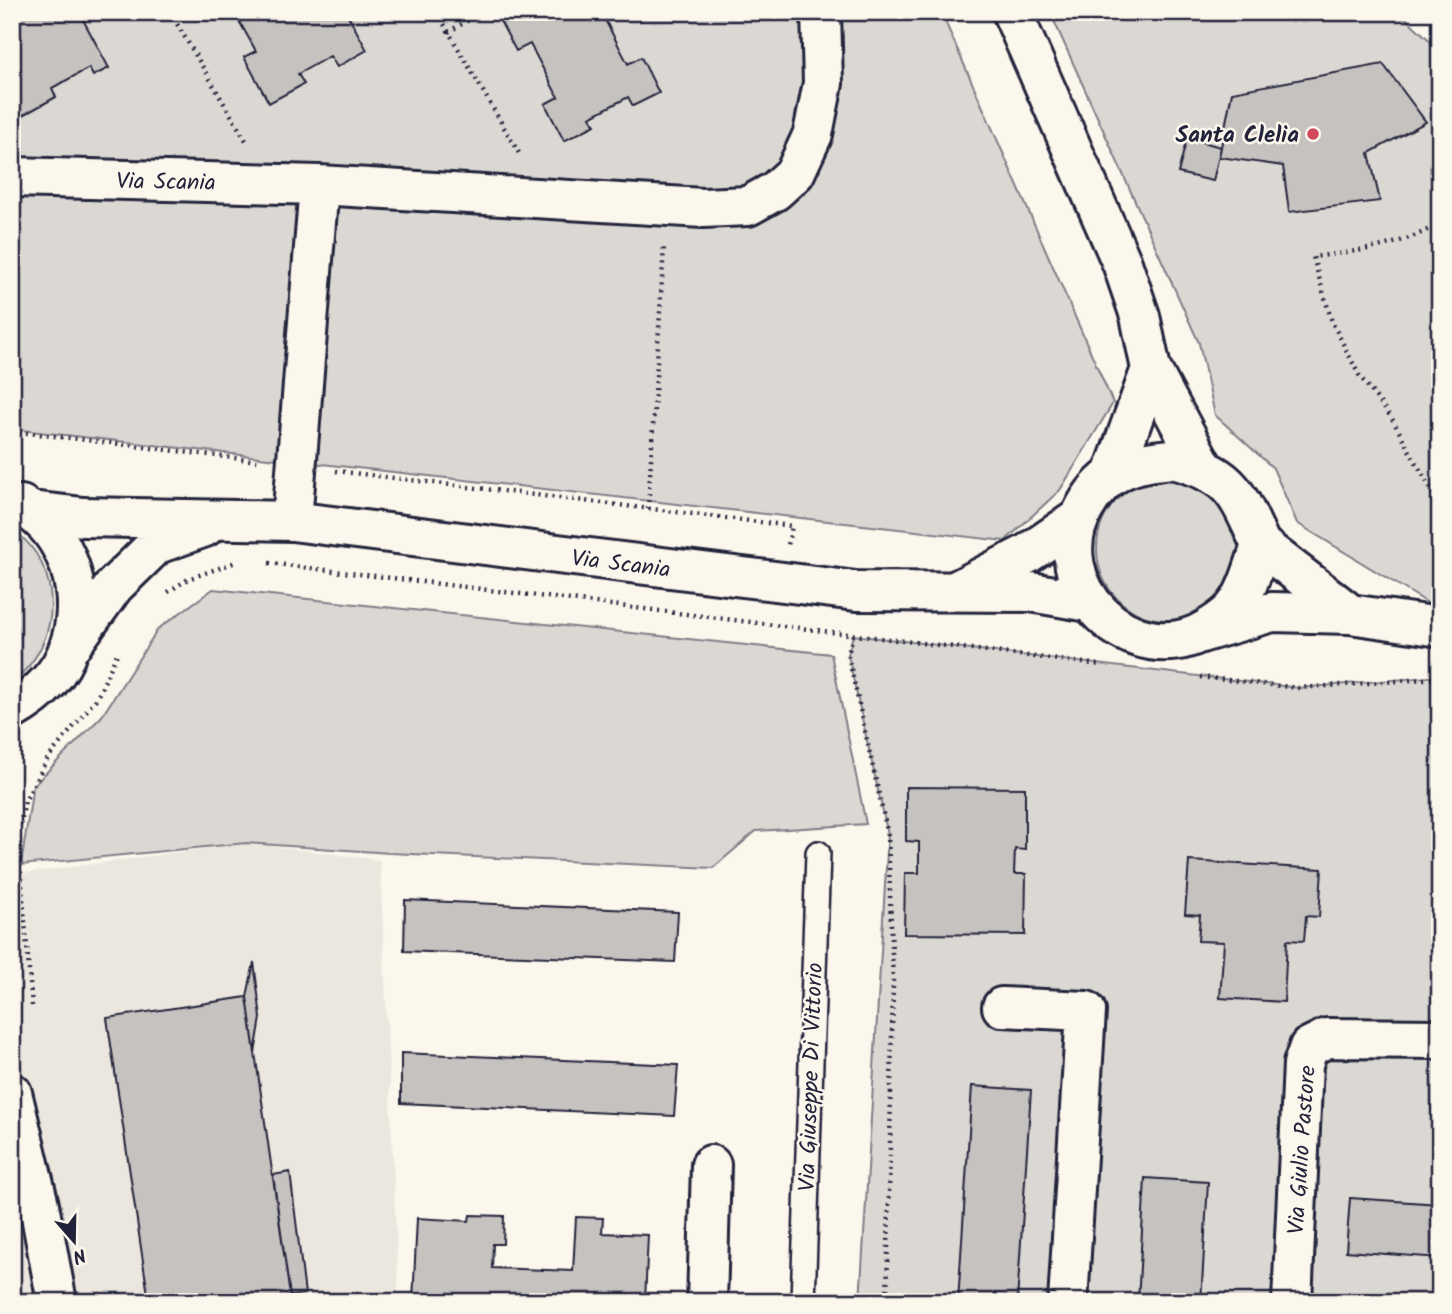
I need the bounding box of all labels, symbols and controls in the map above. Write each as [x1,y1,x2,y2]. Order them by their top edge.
place label: Santa Clelia [1176,118,1299,154]
marker: Santa Clelia [1305,126,1321,142]
street label: Via Scania [116,164,216,202]
street label: Via Scania [569,541,672,589]
street label: Via Giuseppe Di Vittorio [790,962,834,1192]
street label: Via Giulio Pastore [1279,1064,1327,1236]
north arrow [38,1206,108,1276]
text: N [68,1239,90,1271]

